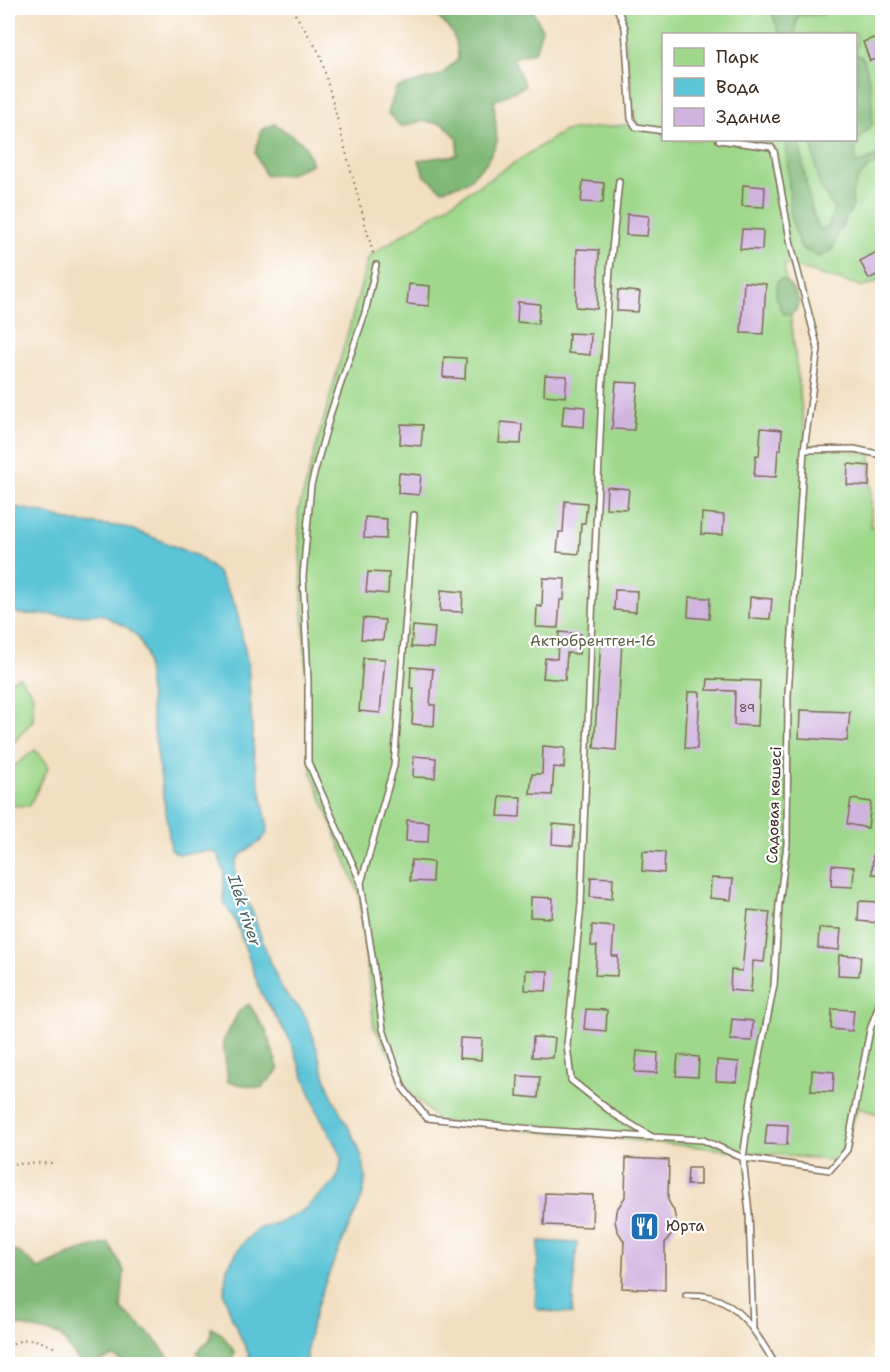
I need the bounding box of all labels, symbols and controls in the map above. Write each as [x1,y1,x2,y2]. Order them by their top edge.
legend [662,33,857,141]
text: Парк [716,45,759,69]
text: Вода [716,75,759,99]
text: Здание [716,105,781,129]
park label: Актюбрентген-16 [530,631,656,651]
house number: 89 [739,700,755,716]
street label: Садовая көшесі [762,746,786,864]
water label: Ilek river [223,871,266,949]
restaurant icon: Юрта [629,1210,661,1242]
place label: Юрта [666,1216,705,1236]

